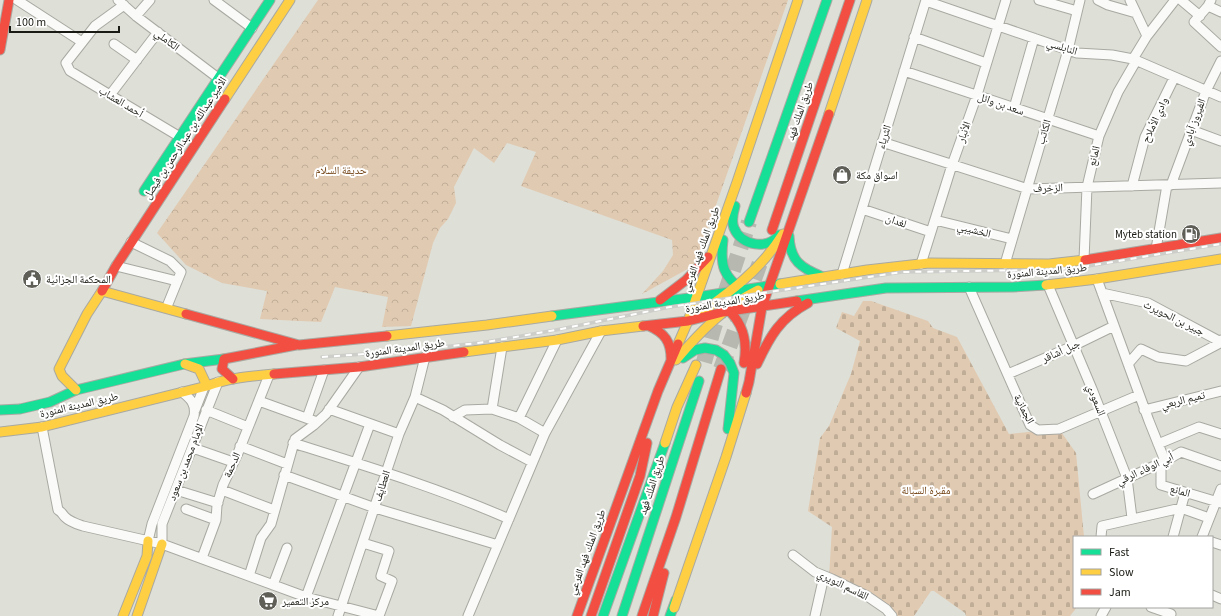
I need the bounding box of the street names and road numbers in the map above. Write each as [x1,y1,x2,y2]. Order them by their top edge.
street label: الكاملي [151,26,183,55]
street label: النابلسي [1045,35,1079,60]
street label: الأمير عبدالله بن عبدالرحمن بن فيصل [140,74,230,202]
street label: طريق الملك فهد [783,80,817,142]
street label: أحمد العشاب [96,83,146,121]
street label: سعد بن وائل [976,89,1026,119]
street label: وادي الأملاح [1138,95,1172,145]
street label: الفيروز آبادي [1179,96,1210,148]
street label: الكاتب [1033,118,1055,146]
street label: الأنبار [953,119,975,146]
street label: الثرياء [873,123,895,151]
street label: المانع [1084,144,1104,168]
street label: الزخرف [1033,180,1063,196]
street label: طريق الملك فهد الفرعي [679,204,724,294]
street label: لغدان [884,210,908,232]
street label: الخشيبي [955,219,992,242]
street label: طريق المدينة المنورة [1006,260,1088,282]
street label: طريق المدينة المنورة [684,288,766,316]
street label: جبير بن الحويرث [1141,297,1207,339]
street label: طريق المدينة المنورة [364,335,446,361]
street label: جبل أشاقر [1038,336,1083,367]
street label: السعودي [1082,382,1109,419]
street label: تميم الربعي [1159,387,1207,413]
street label: طريق المدينة المنورة [38,389,120,421]
street label: الجمانية [1010,392,1038,426]
street label: الإمام محمد بن سعود [164,421,208,503]
street label: أبي الوفاء الرقي [1114,449,1176,490]
street label: الدحمة [220,450,244,480]
street label: طريق الملك فهد [635,454,669,516]
street label: العطايف [370,468,394,504]
street label: المانع [1168,481,1192,501]
street label: طريق الملك فهد الفرعي [565,507,610,597]
street label: القاسم النويري [814,566,871,605]

